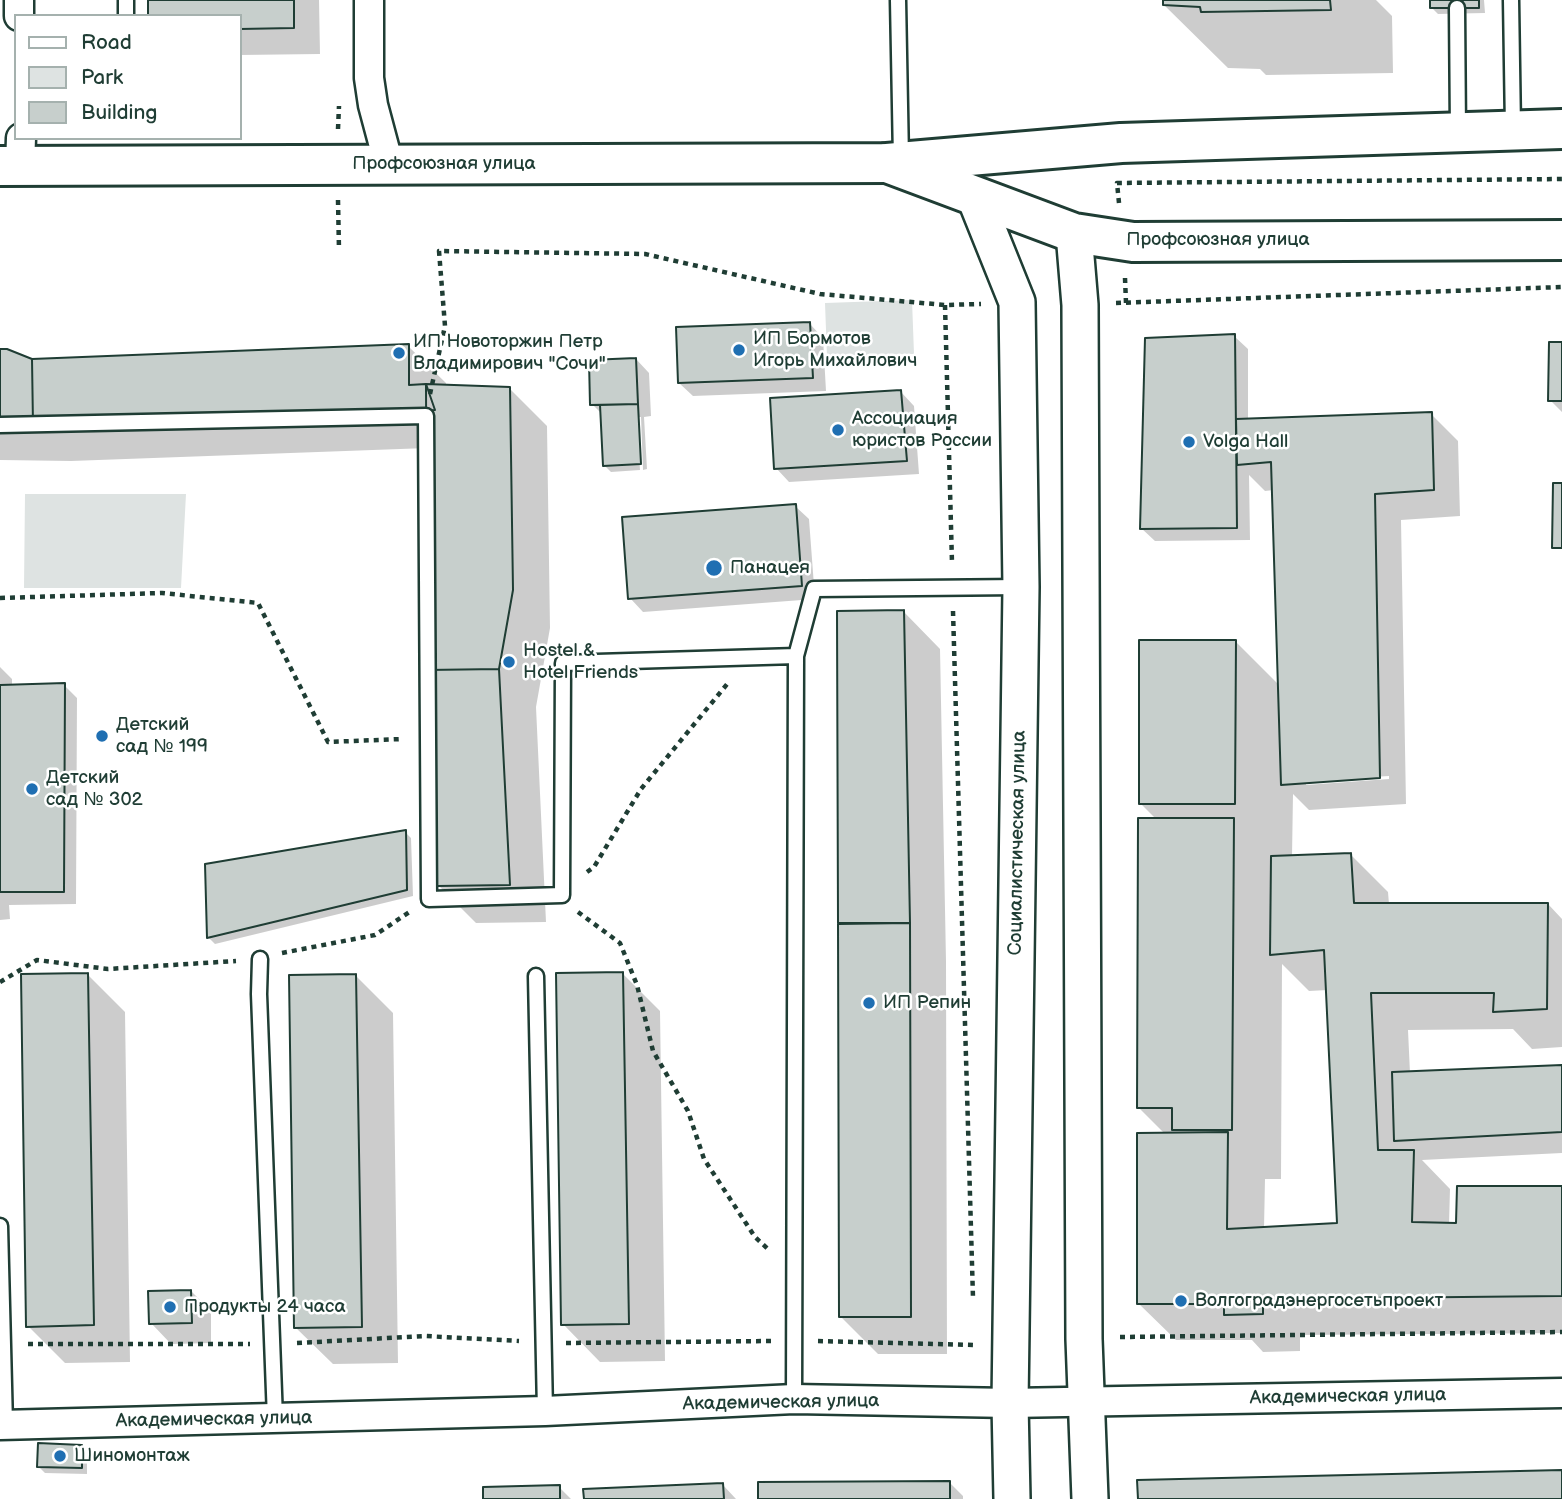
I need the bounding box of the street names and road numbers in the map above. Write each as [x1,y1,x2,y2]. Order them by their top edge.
street label: Профсоюзная улица [352,153,536,175]
street label: Профсоюзная улица [1126,229,1310,251]
street label: Социалистическая улица [1005,730,1031,956]
street label: Академическая улица [1249,1384,1447,1410]
street label: Академическая улица [682,1390,880,1416]
street label: Академическая улица [115,1407,313,1433]

